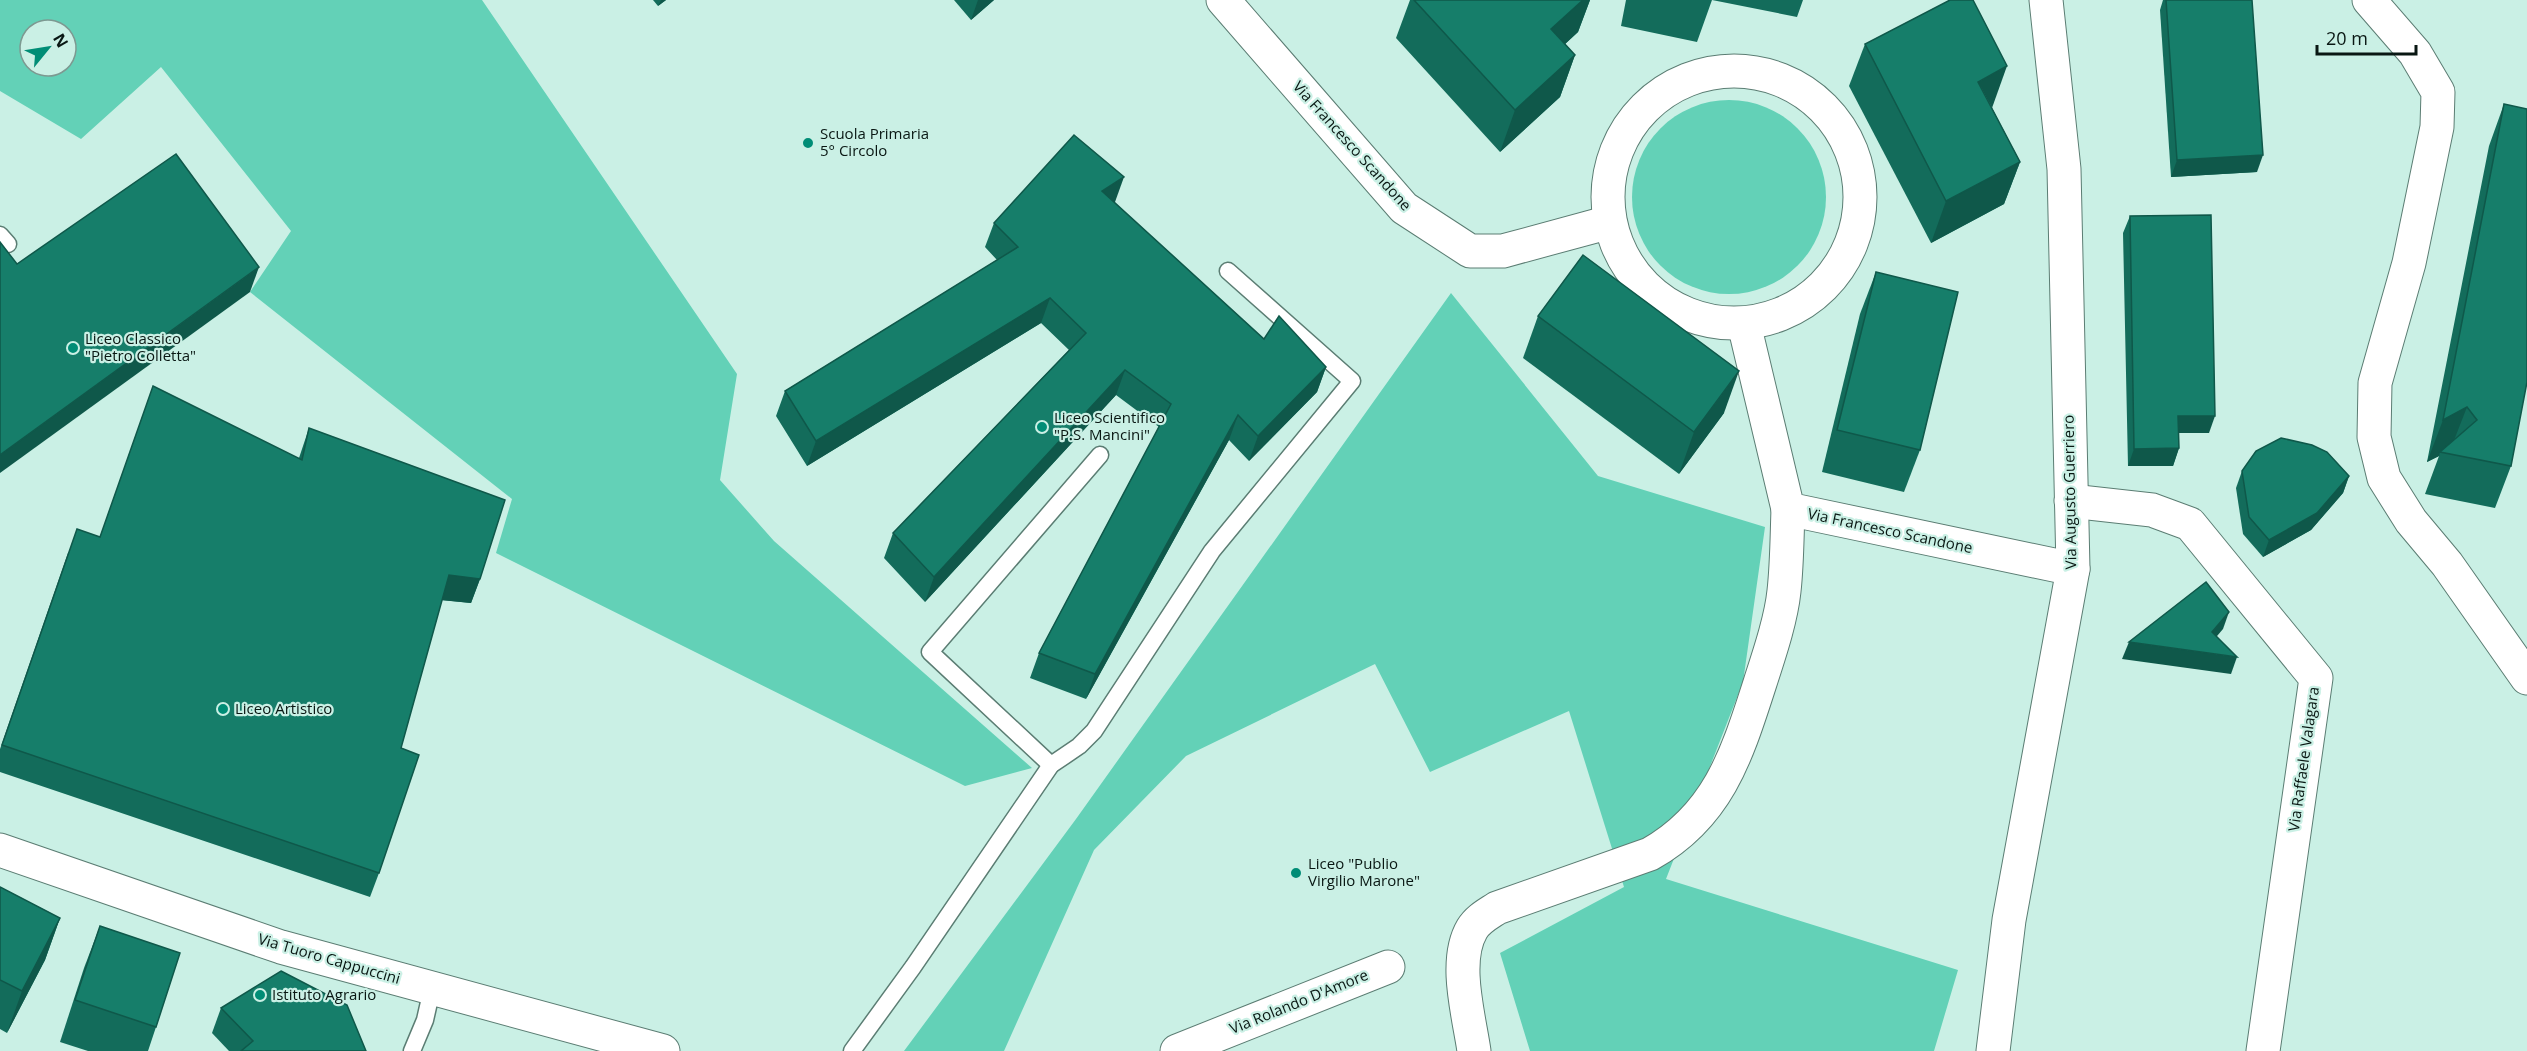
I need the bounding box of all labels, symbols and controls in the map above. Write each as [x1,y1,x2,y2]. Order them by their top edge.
north arrow [18,18,78,78]
scale bar [2317,18,2416,56]
text: 20 m [2326,26,2368,50]
text: N [48,29,74,52]
street label: Via Francesco Scandone [1289,76,1416,214]
place label: Scuola Primaria 5° Circolo [820,123,929,160]
marker: Scuola Primaria 5° Circolo [801,136,815,150]
place label: Liceo Classico "Pietro Colletta" [85,328,196,365]
marker: Liceo Classico "Pietro Colletta" [66,341,80,355]
place label: Liceo Scientifico "P.S. Mancini" [1054,407,1165,444]
street label: Via Augusto Guerriero [2058,415,2080,569]
marker: Liceo Scientifico "P.S. Mancini" [1035,420,1049,434]
street label: Via Francesco Scandone [1806,503,1974,557]
street label: Via Raffaele Valagara [2283,685,2323,832]
place label: Liceo Artistico [235,698,332,718]
marker: Liceo Artistico [216,702,230,716]
place label: Liceo "Publio Virgilio Marone" [1308,853,1420,890]
marker: Liceo "Publio Virgilio Marone" [1289,866,1303,880]
street label: Via Tuoro Cappuccini [256,928,403,988]
street label: Via Rolando D'Amore [1226,964,1371,1038]
place label: Istituto Agrario [272,984,376,1004]
marker: Istituto Agrario [253,988,267,1002]

